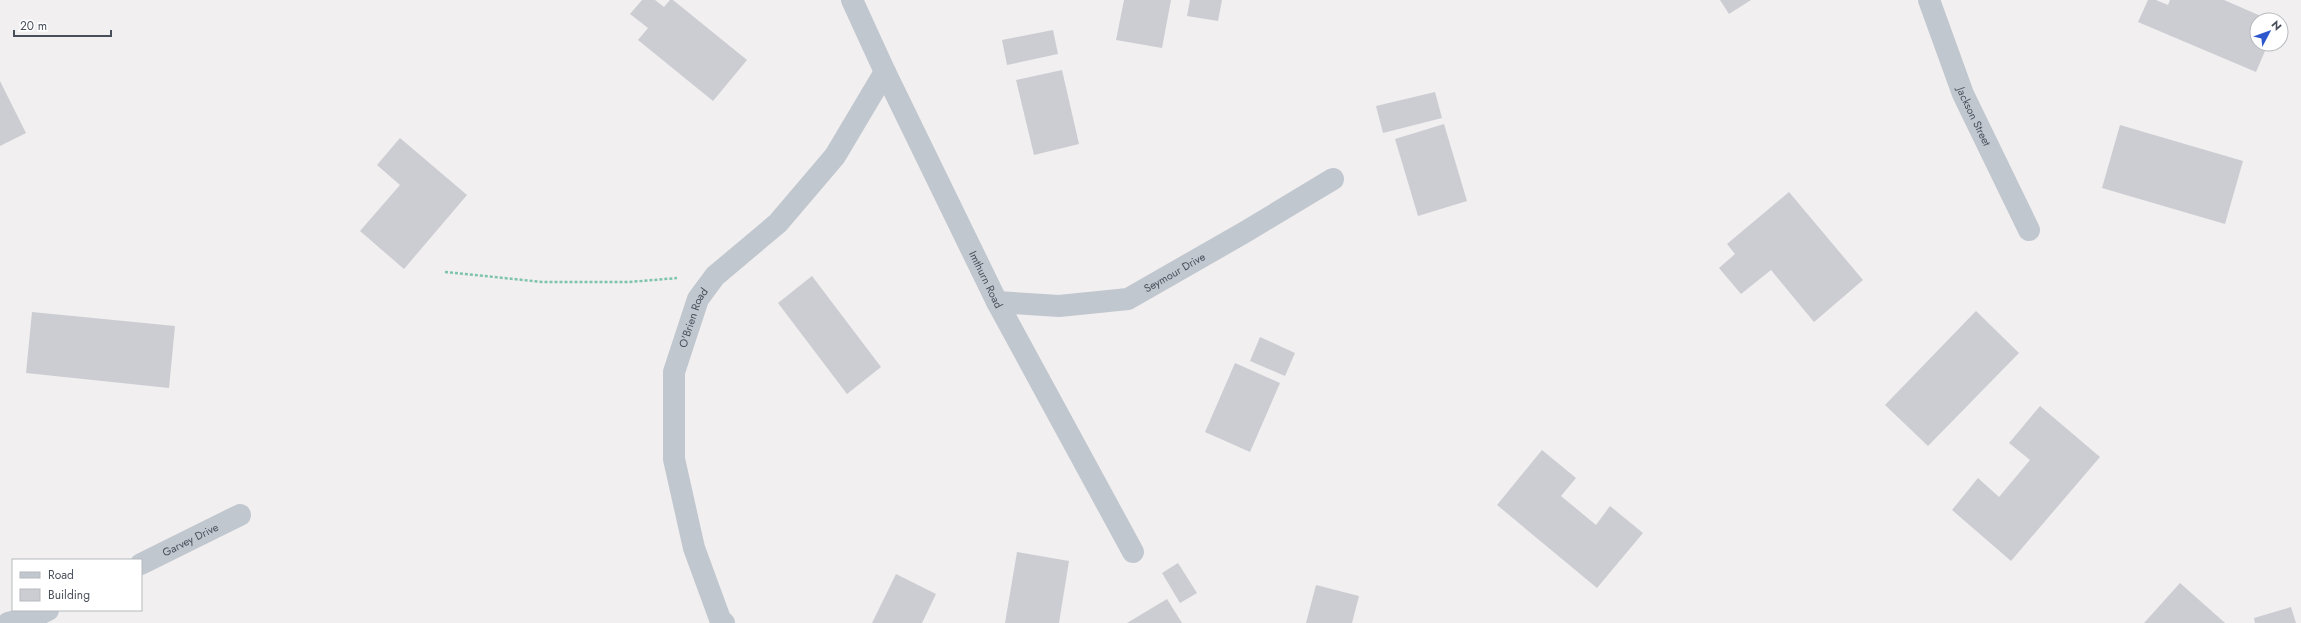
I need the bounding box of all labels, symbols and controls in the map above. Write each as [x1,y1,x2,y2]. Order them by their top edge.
scale bar [14,12,111,38]
north arrow [2249,12,2289,52]
text: 20 m [20,17,47,35]
text: N [2268,17,2285,34]
street label: Jackson Street [1952,83,1995,149]
street label: Imthurn Road [965,248,1007,311]
street label: Seymour Drive [1141,248,1208,296]
street label: O'Brien Road [674,284,712,350]
street label: Garvey Drive [160,519,221,560]
legend [12,559,142,611]
text: Road [48,566,74,584]
text: Building [48,586,90,604]

